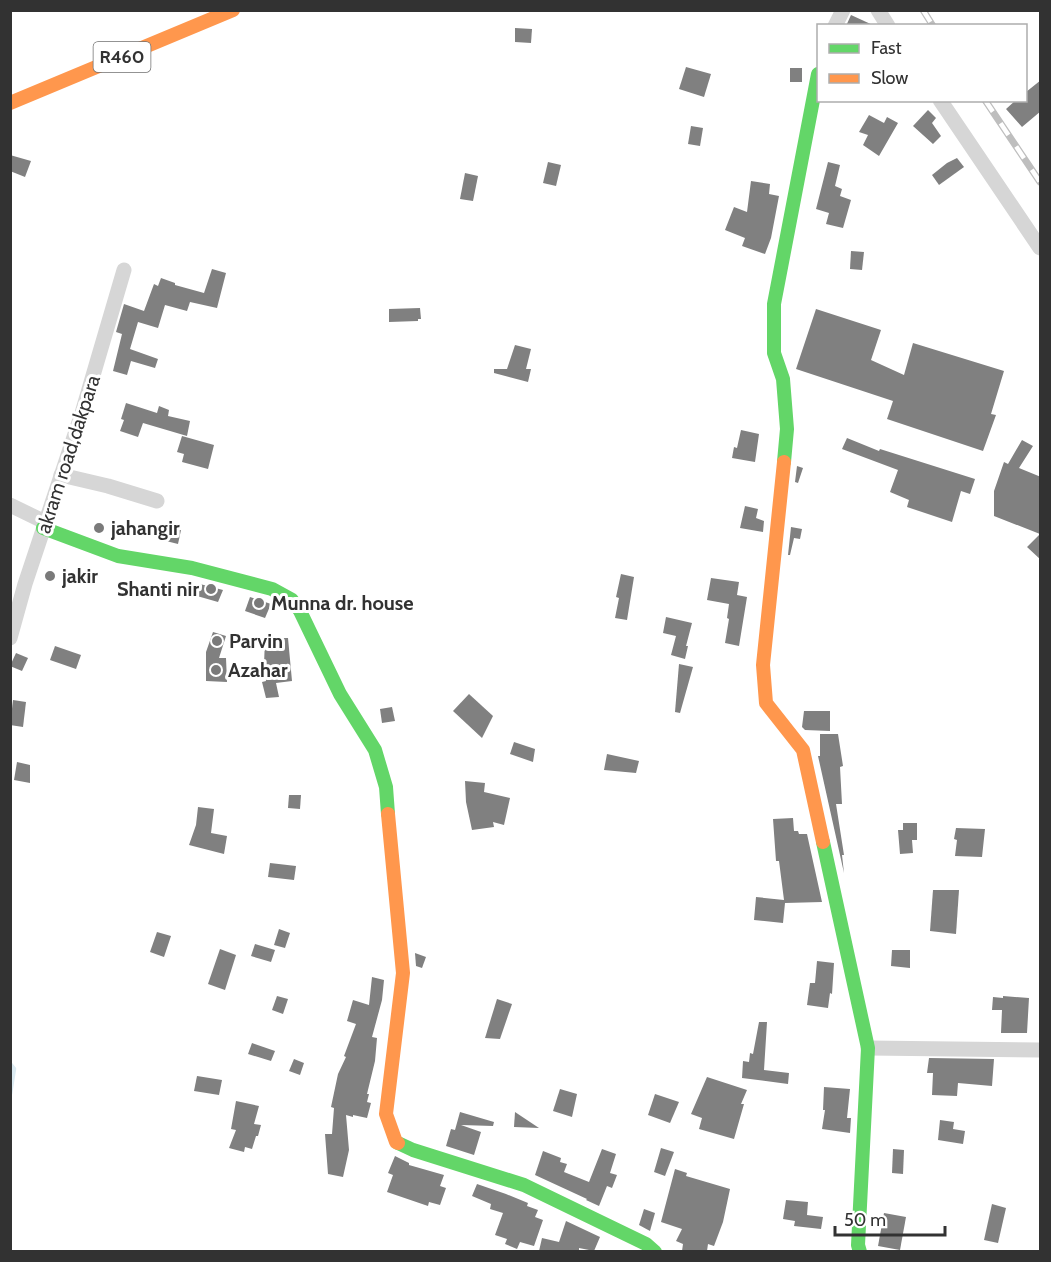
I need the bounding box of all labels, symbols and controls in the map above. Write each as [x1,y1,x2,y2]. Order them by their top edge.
legend [817,24,1027,102]
text: Fast [871,37,902,59]
road number: R460 [94,42,150,72]
text: Slow [871,67,908,89]
street label: akram road,dakpara [31,372,105,536]
place label: jahangir [110,516,180,540]
marker: jahangir [92,521,106,535]
place label: jakir [61,564,98,588]
marker: jakir [43,569,57,583]
place label: Shanti nir [117,577,199,601]
marker: Shanti nir [204,582,218,596]
place label: Munna dr. house [271,591,414,615]
marker: Munna dr. house [252,596,266,610]
place label: Parvin [229,629,283,653]
marker: Parvin [210,634,224,648]
place label: Azahar [228,658,288,682]
marker: Azahar [209,663,223,677]
scale bar [835,1199,944,1237]
text: 50 m [844,1209,886,1231]

